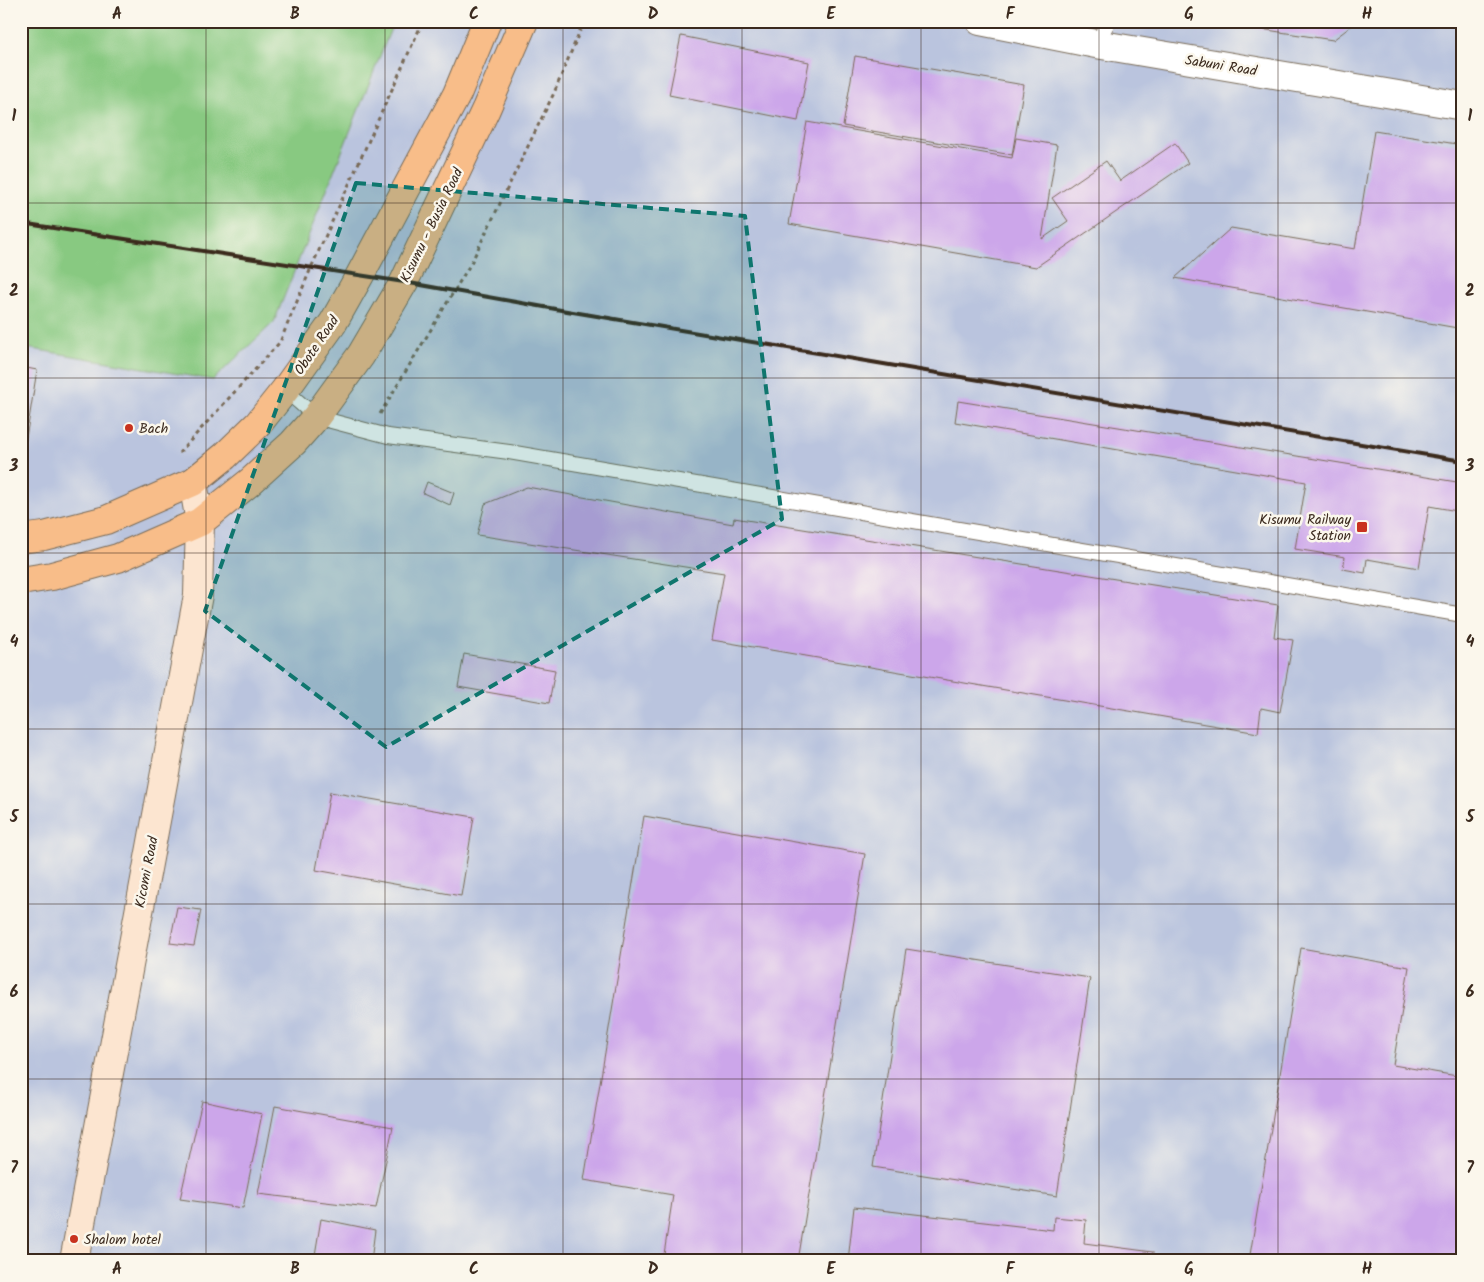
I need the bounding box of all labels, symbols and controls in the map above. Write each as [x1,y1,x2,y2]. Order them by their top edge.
text: A [112,2,122,27]
text: B [290,2,300,27]
text: C [469,2,479,27]
text: D [648,2,659,27]
text: E [827,2,837,27]
text: F [1006,2,1016,27]
text: G [1184,2,1194,27]
text: H [1362,2,1372,27]
street label: Sabuni Road [1183,49,1259,83]
text: 1 [12,104,17,129]
text: 1 [1468,104,1473,129]
street label: Kisumu - Busia Road [395,164,470,286]
text: 2 [9,279,19,304]
text: 2 [1465,279,1475,304]
street label: Obote Road [289,311,345,380]
place label: Bach [139,418,168,440]
marker: Bach [123,422,135,434]
text: 3 [9,454,19,479]
text: 3 [1465,454,1475,479]
place label: Kisumu Railway Station [1259,509,1351,547]
marker: Kisumu Railway Station [1355,520,1369,534]
text: 4 [10,630,19,655]
text: 4 [1466,630,1475,655]
text: 5 [9,805,20,830]
text: 5 [1465,805,1476,830]
street label: Kicomi Road [129,834,165,910]
text: 6 [10,980,19,1005]
text: 6 [1466,980,1475,1005]
text: 7 [10,1156,18,1181]
text: 7 [1466,1156,1474,1181]
place label: Shalom hotel [84,1229,162,1251]
marker: Shalom hotel [68,1233,80,1245]
text: A [112,1257,122,1282]
text: B [290,1257,300,1282]
text: C [469,1257,479,1282]
text: D [648,1257,659,1282]
text: E [827,1257,837,1282]
text: F [1006,1257,1016,1282]
text: G [1184,1257,1194,1282]
text: H [1362,1257,1372,1282]

